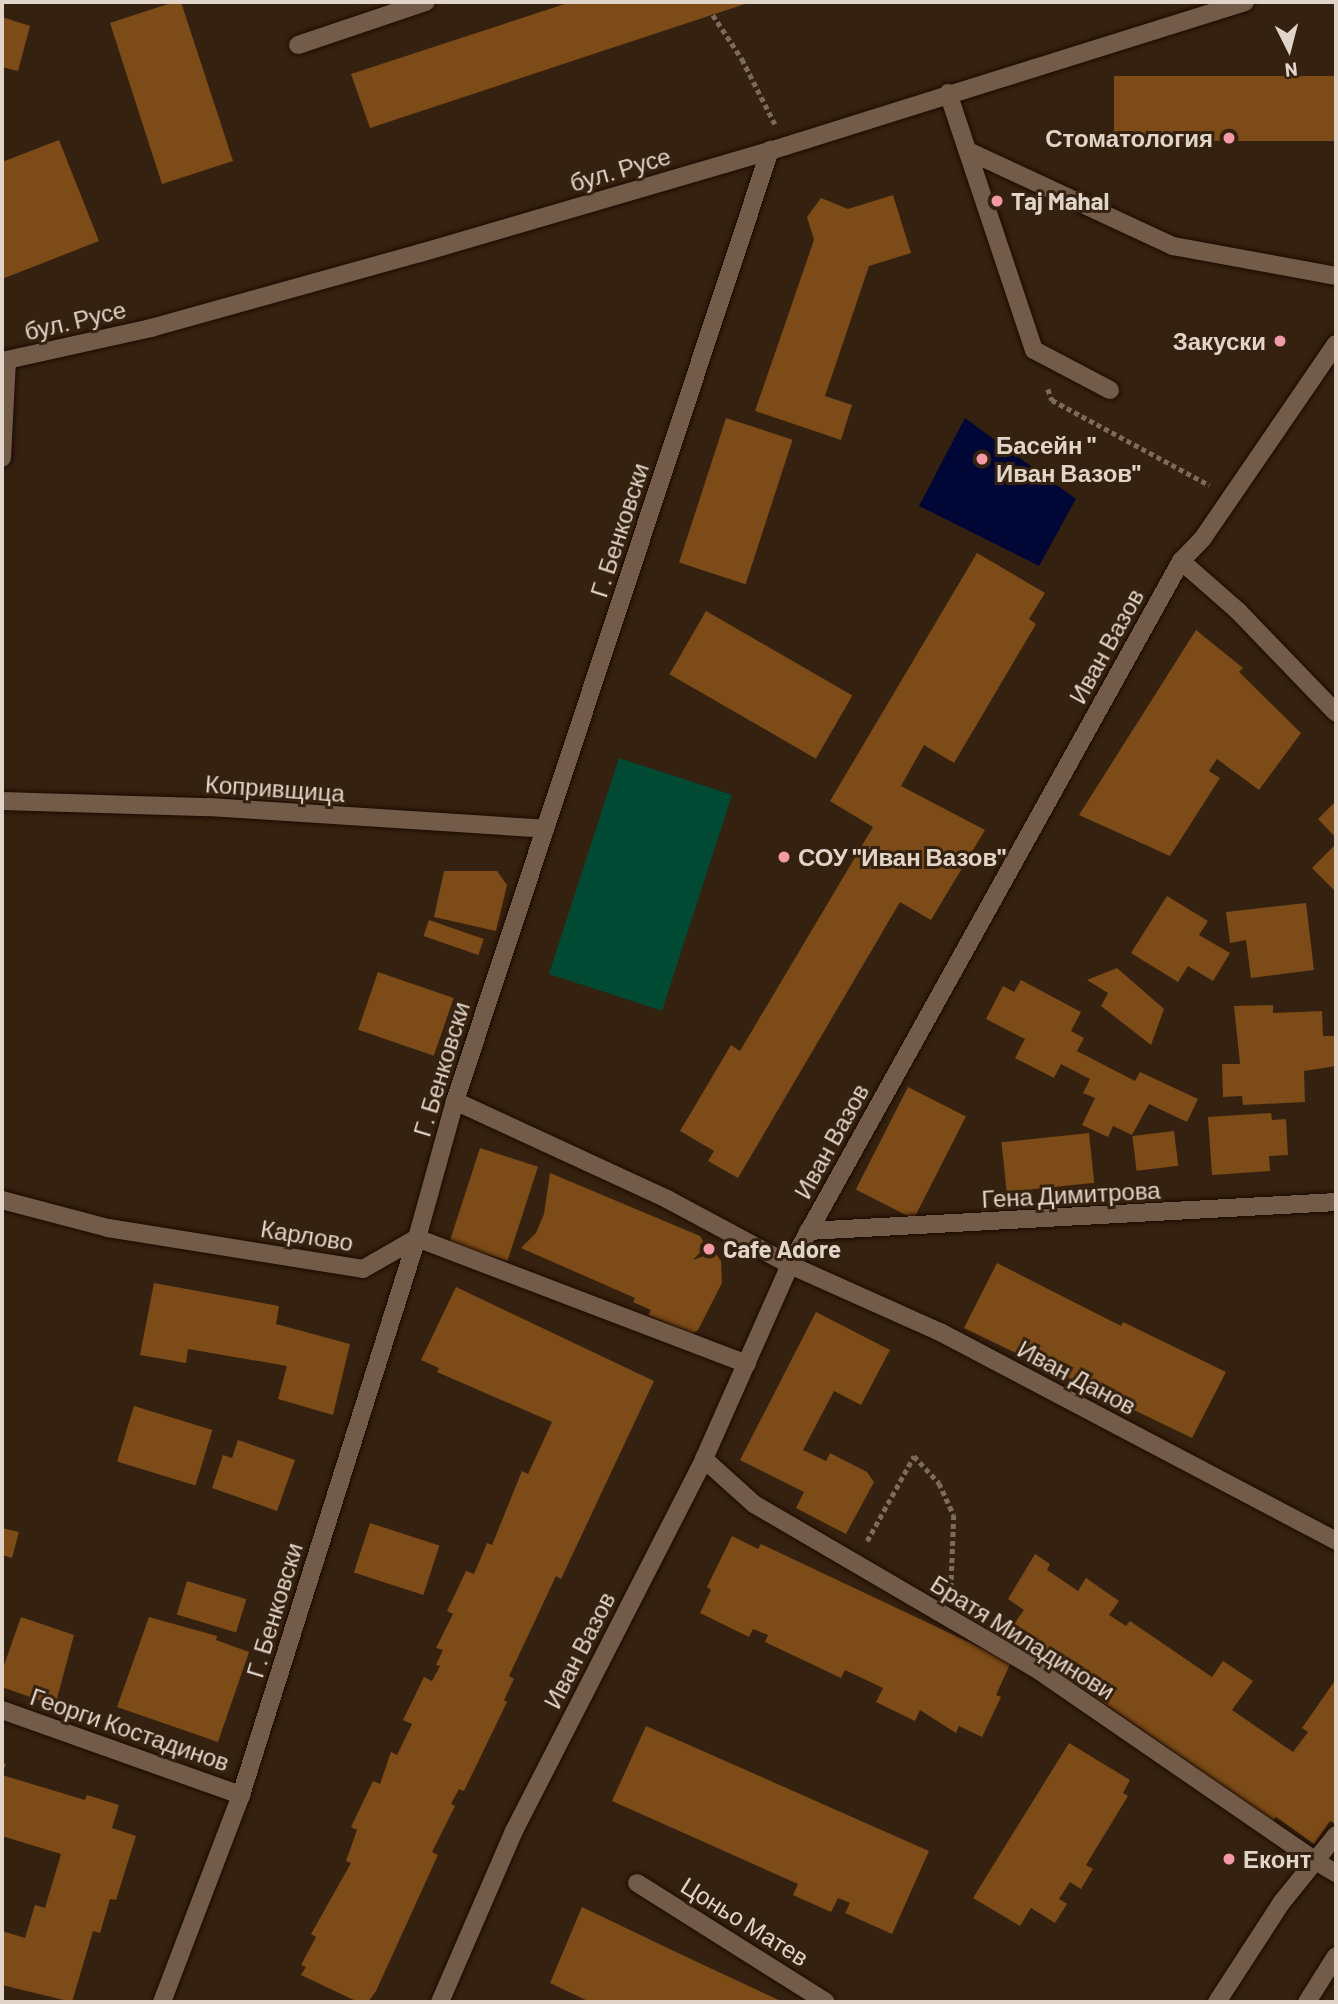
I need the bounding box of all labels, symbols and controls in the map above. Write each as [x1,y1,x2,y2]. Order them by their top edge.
north arrow [1254,14,1324,84]
text: N [1284,58,1299,82]
place label: Стоматология [1045,124,1213,152]
marker: Стоматология [1219,128,1239,148]
street label: бул. Русе [566,141,674,197]
place label: Taj Mahal [1011,187,1109,215]
marker: Taj Mahal [989,193,1005,209]
street label: бул. Русе [21,294,129,346]
place label: Закуски [1173,327,1266,355]
marker: Закуски [1272,333,1288,349]
place label: Басейн " Иван Вазов" [996,431,1141,487]
marker: Басейн " Иван Вазов" [974,451,990,467]
street label: Г. Бенковски [584,459,654,601]
street label: Иван Вазов [1063,583,1149,709]
street label: Копривщица [204,769,346,807]
place label: СОУ "Иван Вазов" [798,843,1006,871]
marker: СОУ "Иван Вазов" [776,849,792,865]
street label: Г. Бенковски [407,998,475,1140]
street label: Иван Вазов [788,1078,874,1204]
street label: Гена Димитрова [981,1175,1161,1213]
street label: Карлово [259,1213,355,1257]
place label: Cafe Adore [723,1235,841,1263]
marker: Cafe Adore [701,1241,717,1257]
street label: Иван Данов [1013,1334,1141,1420]
street label: Г. Бенковски [240,1539,308,1681]
street label: Братя Миладинови [926,1569,1120,1705]
street label: Иван Вазов [537,1587,621,1713]
street label: Георги Костадинов [27,1681,233,1777]
place label: Еконт [1243,1845,1312,1873]
marker: Еконт [1221,1851,1237,1867]
street label: Цоньо Матев [676,1870,814,1972]

